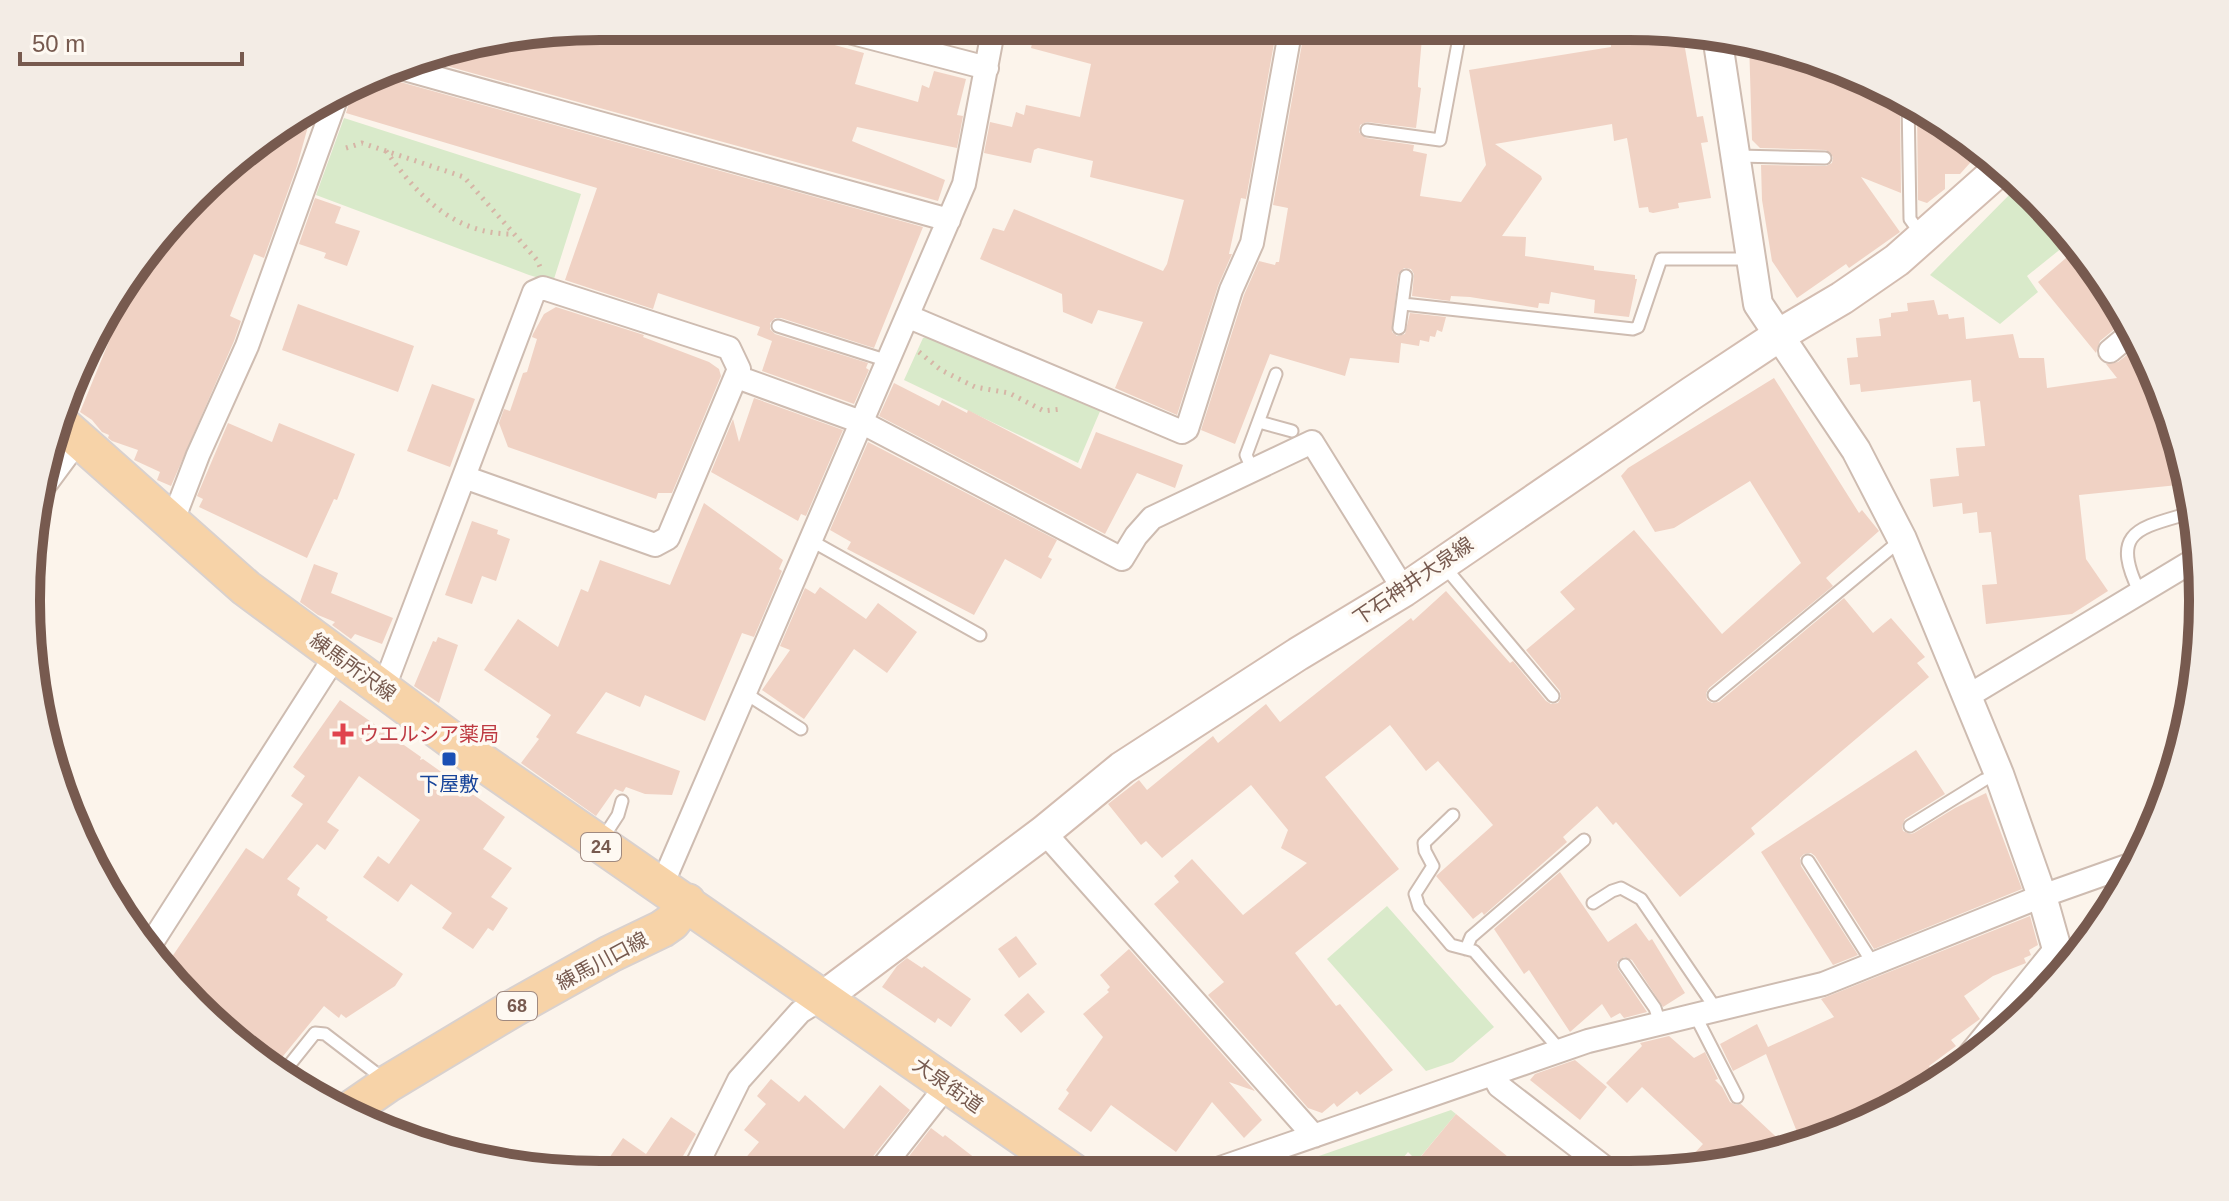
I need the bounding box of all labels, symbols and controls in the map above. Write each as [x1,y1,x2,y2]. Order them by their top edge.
scale bar [20,16,242,66]
text: 50 m [32,30,85,57]
street label: 下石神井大泉線 [1349,533,1477,629]
street label: 練馬所沢線 [306,629,400,705]
place label: ウエルシア薬局 [359,723,499,745]
marker: ウエルシア薬局 [334,725,352,743]
marker: 下屋敷 [440,750,458,768]
place label: 下屋敷 [419,773,479,795]
road number: 24 [581,833,621,861]
street label: 練馬川口線 [553,928,651,994]
road number: 68 [497,992,537,1020]
street label: 大泉街道 [909,1053,987,1117]

